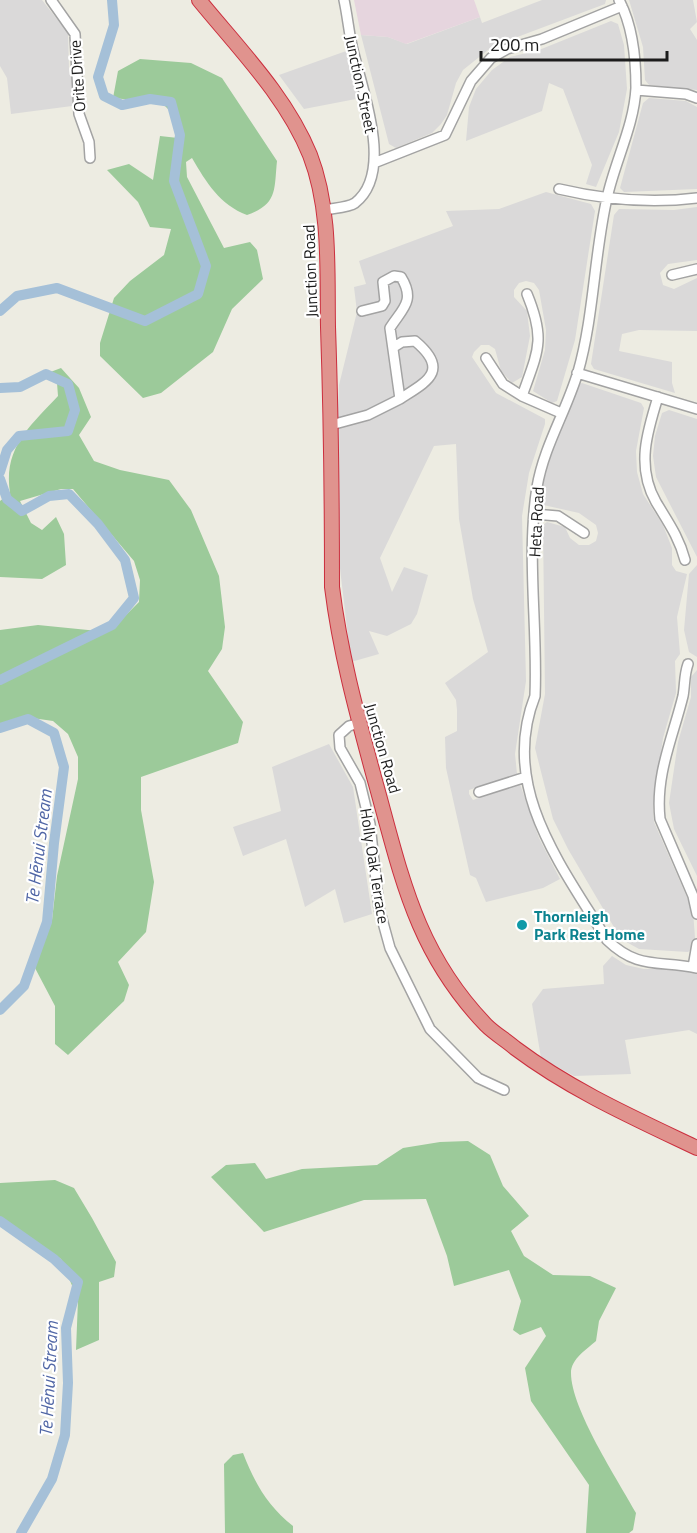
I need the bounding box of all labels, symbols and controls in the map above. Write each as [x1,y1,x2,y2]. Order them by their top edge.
scale bar [481,24,667,62]
text: 200 m [490,31,539,58]
street label: Junction Street [339,33,383,136]
street label: Orite Drive [63,39,91,113]
street label: Junction Road [296,224,324,318]
street label: Heta Road [522,486,550,558]
street label: Junction Road [359,700,407,796]
water label: Te Hēnui Stream [18,787,59,906]
street label: Holly Oak Terrace [354,807,396,925]
place label: Thornleigh Park Rest Home [534,904,645,946]
marker: Thornleigh Park Rest Home [515,918,529,932]
water label: Te Hēnui Stream [32,1319,65,1437]

